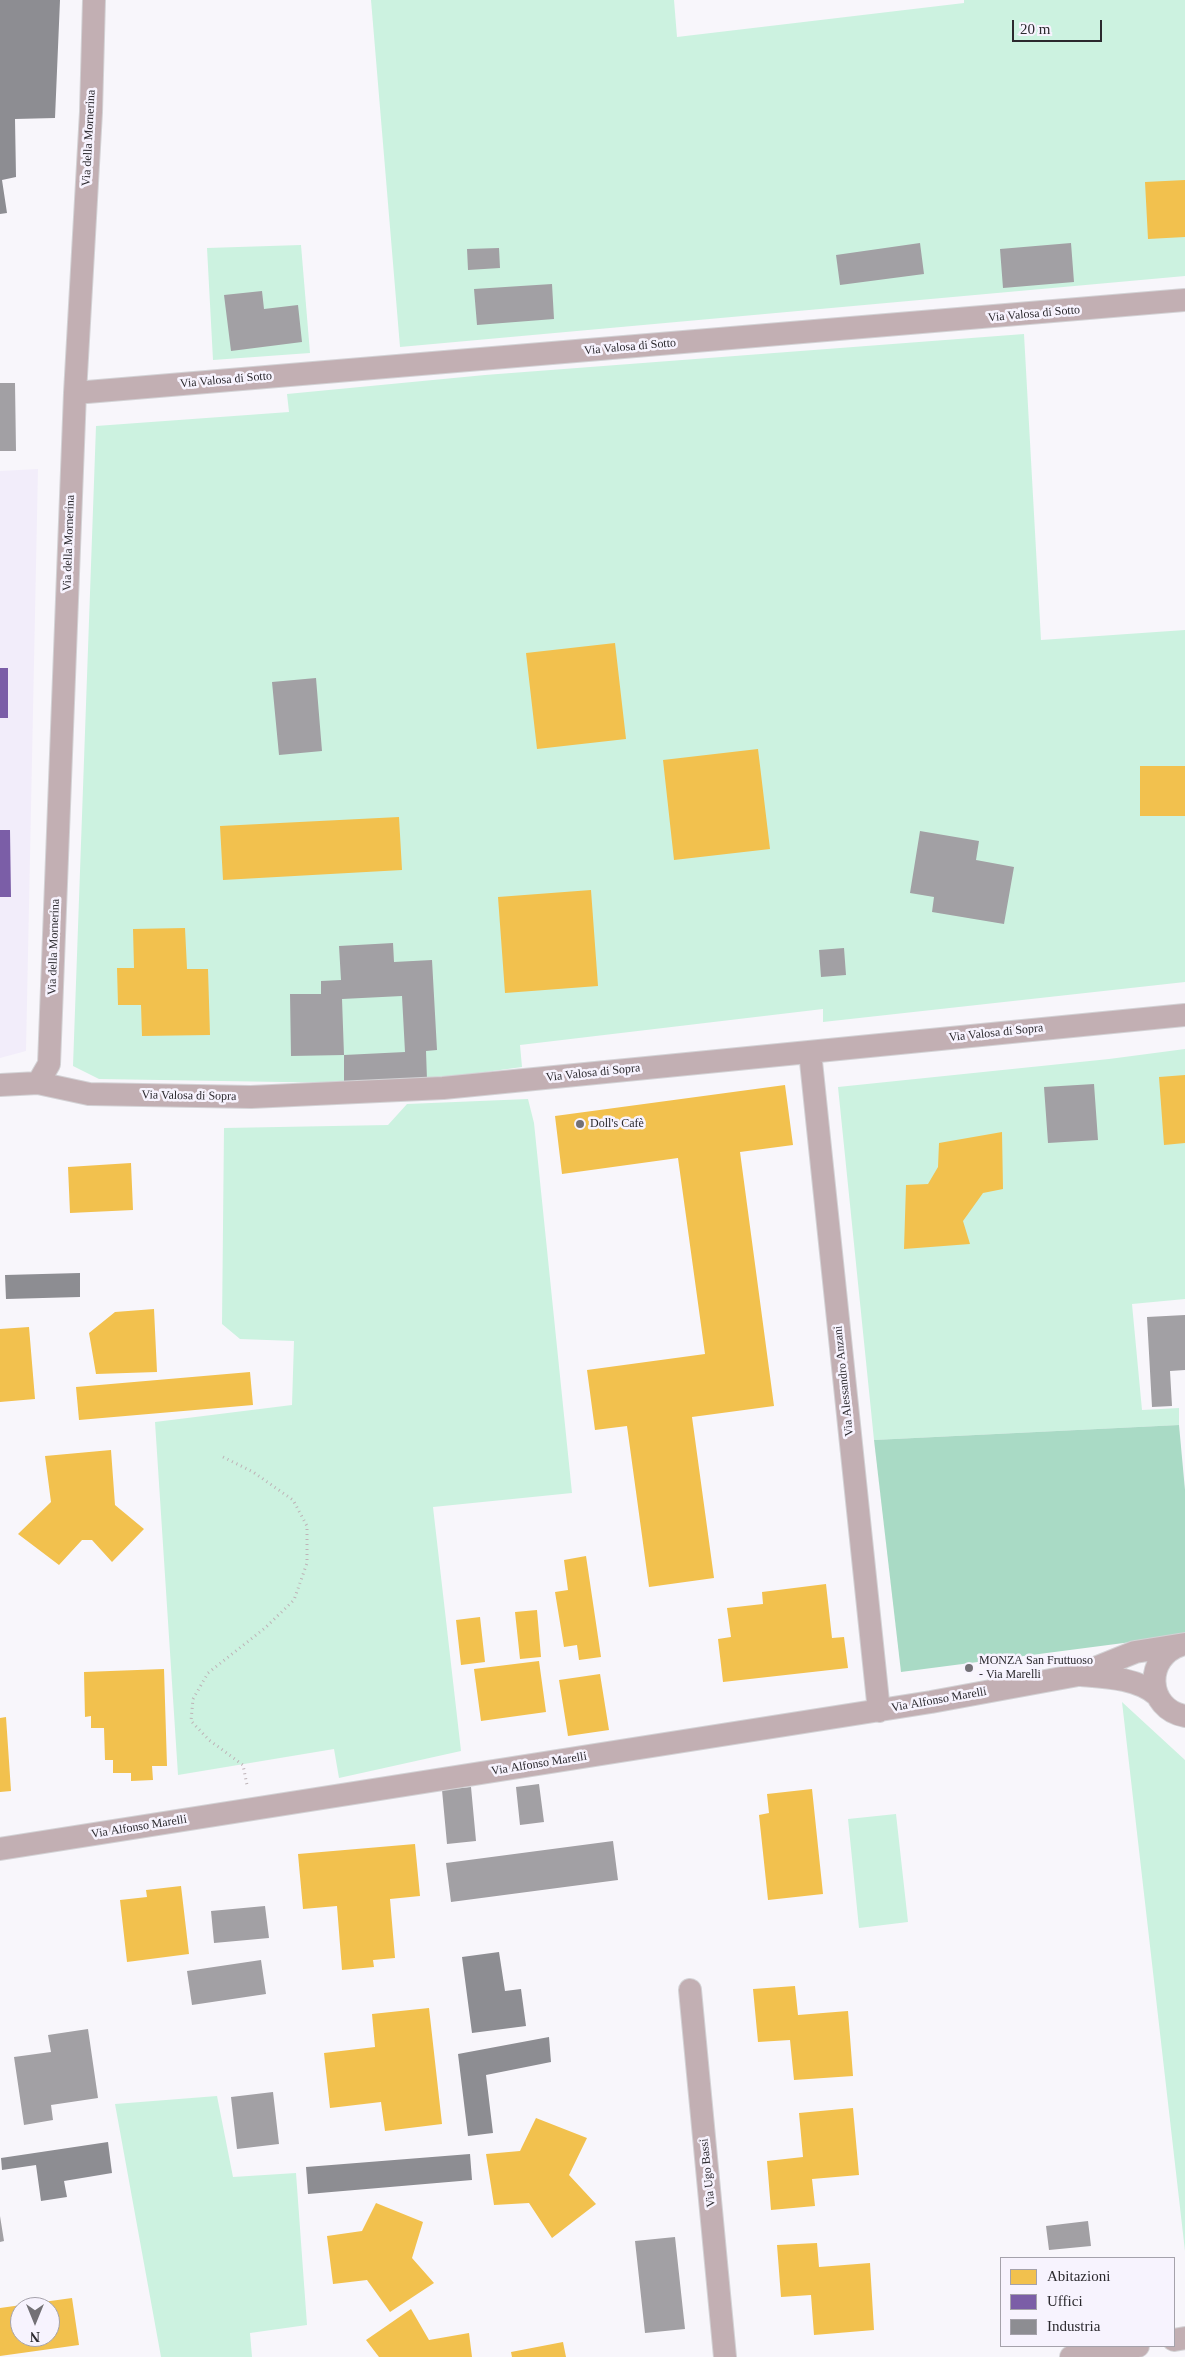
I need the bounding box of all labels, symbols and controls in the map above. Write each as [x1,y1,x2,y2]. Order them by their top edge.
scale bar [1015,10,1105,42]
text: 20 m [1020,21,1050,37]
street label: Via della Mornerina [79,89,99,187]
street label: Via Valosa di Sotto [987,303,1081,325]
street label: Via Valosa di Sotto [583,336,677,358]
street label: Via Valosa di Sotto [179,369,273,391]
street label: Via della Mornerina [60,494,78,592]
street label: Via della Mornerina [45,898,63,996]
street label: Via Valosa di Sopra [948,1021,1044,1045]
street label: Via Valosa di Sopra [545,1061,641,1085]
street label: Via Valosa di Sopra [141,1088,237,1104]
place label: Doll's Cafè [590,1117,644,1131]
marker: Doll's Cafè [574,1118,586,1130]
street label: Via Alessandro Anzani [831,1325,857,1437]
place label: MONZA San Fruttuoso - Via Marelli [979,1654,1093,1682]
marker: MONZA San Fruttuoso - Via Marelli [963,1662,975,1674]
street label: Via Alfonso Marelli [890,1685,988,1715]
street label: Via Alfonso Marelli [490,1749,588,1779]
street label: Via Alfonso Marelli [90,1812,188,1842]
street label: Via Ugo Bassi [697,2138,719,2208]
legend [1000,2257,1175,2347]
text: Abitazioni [1047,2268,1110,2284]
text: Uffici [1047,2293,1083,2309]
north arrow [10,2297,60,2347]
text: Industria [1047,2318,1100,2334]
text: N [30,2329,40,2344]

